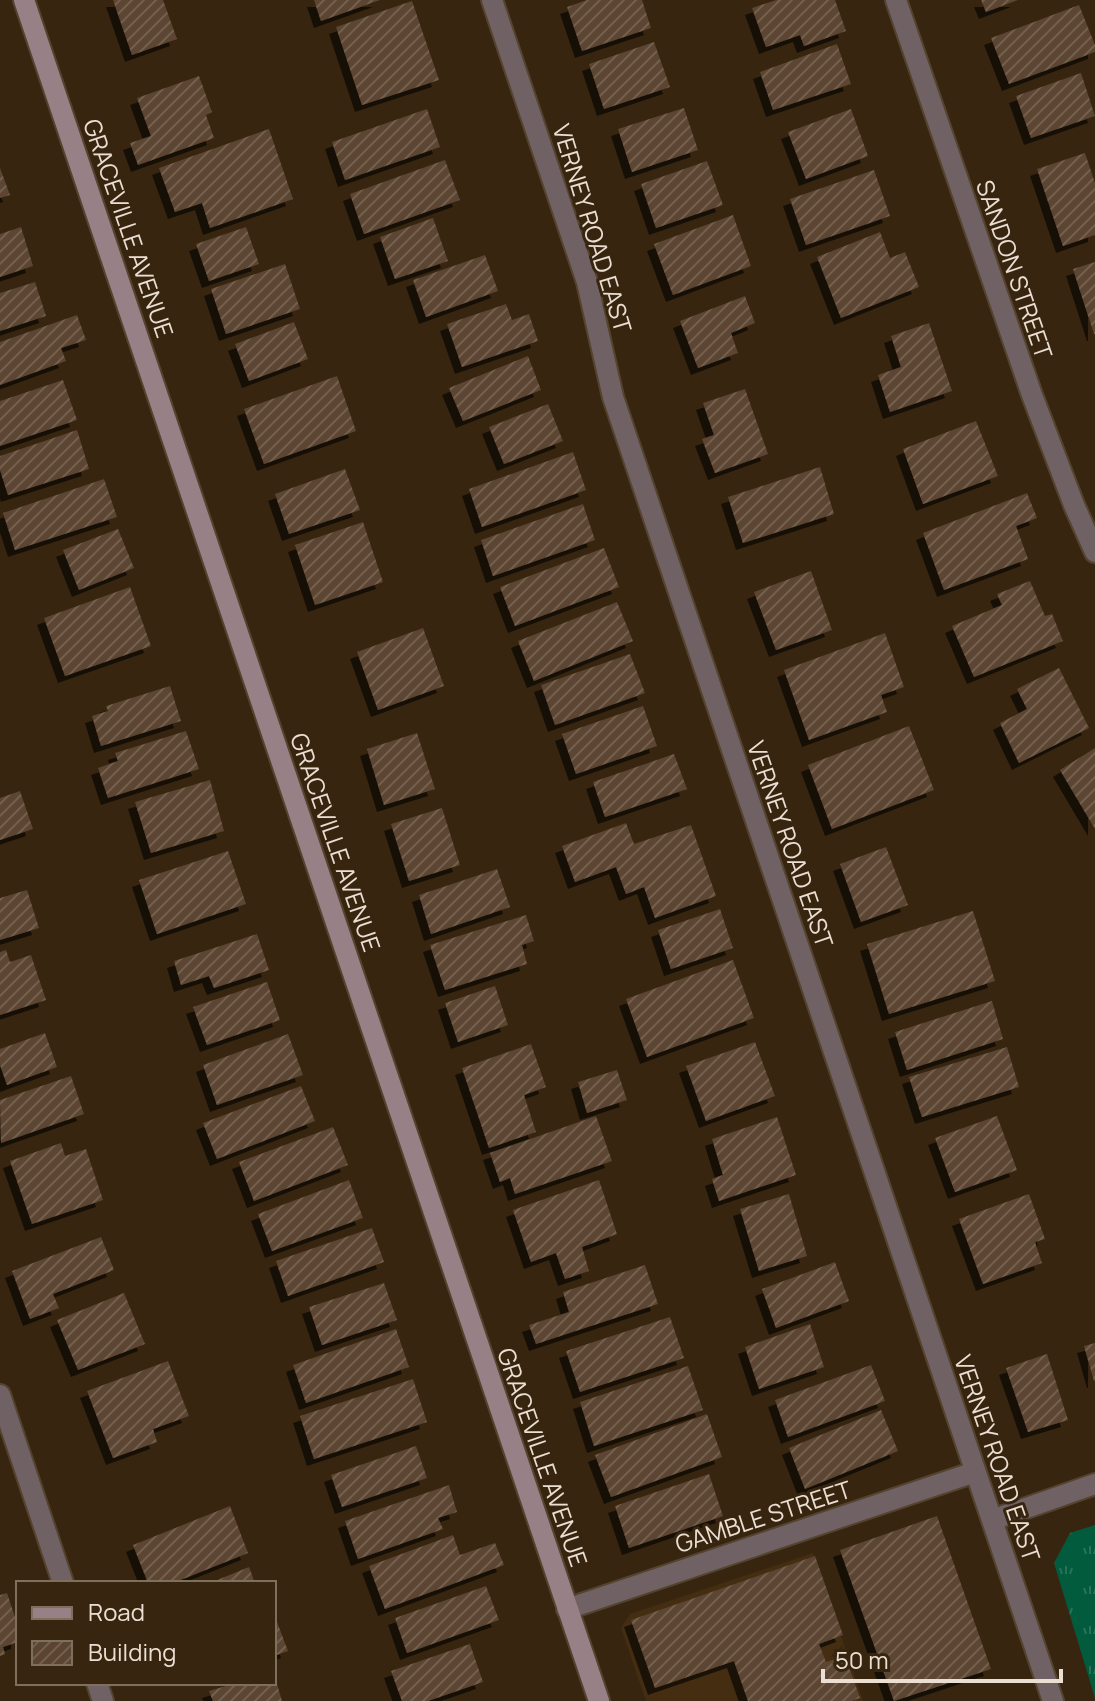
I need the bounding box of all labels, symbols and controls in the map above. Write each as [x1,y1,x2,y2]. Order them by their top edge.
street label: GRACEVILLE AVENUE [76,114,182,342]
street label: VERNEY ROAD EAST [546,120,641,337]
street label: SANDON STREET [969,175,1061,363]
street label: GRACEVILLE AVENUE [283,728,389,956]
street label: VERNEY ROAD EAST [740,736,842,952]
street label: GRACEVILLE AVENUE [490,1343,596,1571]
street label: VERNEY ROAD EAST [947,1350,1049,1566]
street label: GAMBLE STREET [671,1472,856,1560]
legend [16,1581,276,1685]
text: Road [88,1595,145,1628]
scale bar [823,1633,1061,1683]
text: Building [88,1635,176,1668]
text: 50 m [835,1643,889,1676]

